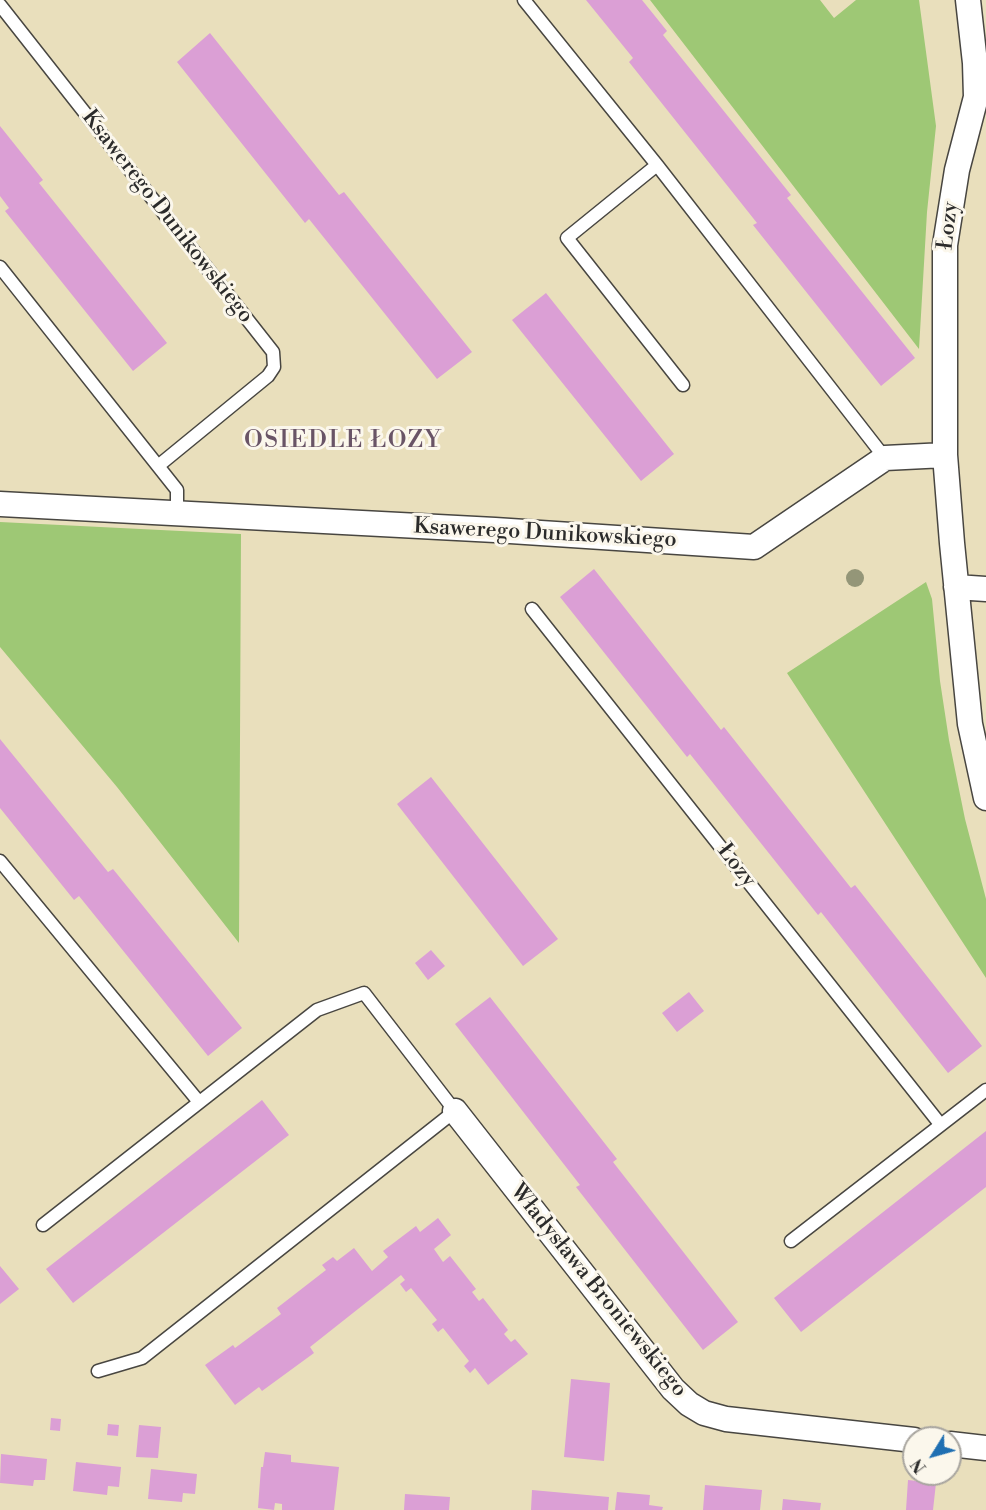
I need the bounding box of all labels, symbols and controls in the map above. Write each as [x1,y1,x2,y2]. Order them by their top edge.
street label: Ksawerego Dunikowskiego [75,105,259,329]
street label: Łozy [933,200,965,252]
district label: OSIEDLE ŁOZY [244,427,442,455]
street label: Ksawerego Dunikowskiego [413,514,677,554]
street label: Łozy [711,839,761,893]
street label: Władysława Broniewskiego [504,1179,692,1403]
north arrow [902,1426,962,1486]
text: N [907,1455,931,1477]

